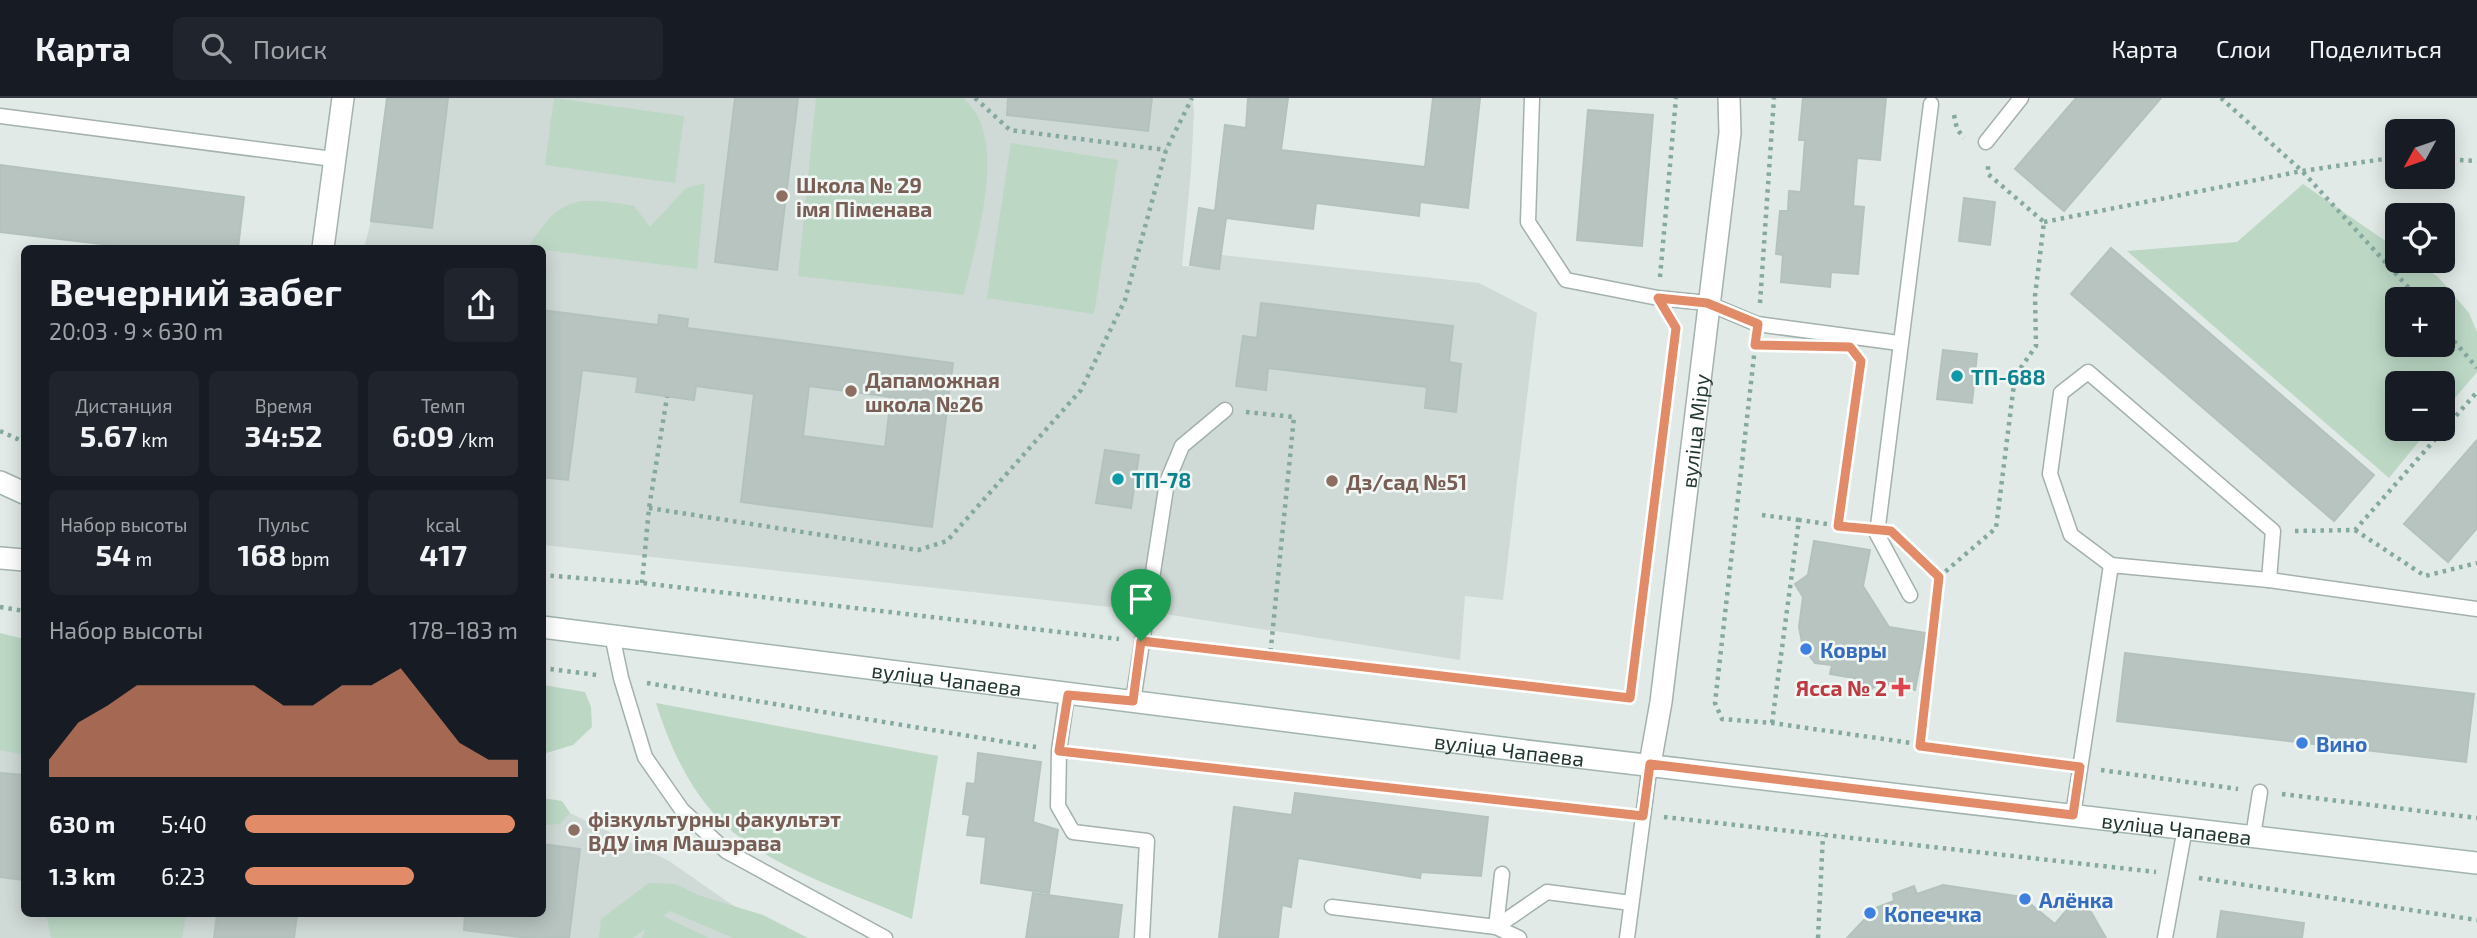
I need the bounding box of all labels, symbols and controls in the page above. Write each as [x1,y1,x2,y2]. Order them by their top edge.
search box [173,17,663,80]
text: Карта [35,28,131,68]
icon: search [197,29,235,67]
text: Поиск [253,33,327,64]
text: Карта [2111,34,2178,63]
text: Слои [2216,34,2271,63]
text: Поделиться [2309,34,2442,63]
north arrow [2385,119,2455,189]
map controls [2385,119,2455,441]
place label: Школа № 29 імя Піменава [796,172,932,221]
marker: Школа № 29 імя Піменава [774,188,790,204]
button: locate [2385,203,2455,273]
text: Вечерний забег [49,268,342,314]
button: share [444,268,518,342]
button: + [2385,287,2455,357]
text: 20:03 · 9 × 630 m [49,317,223,345]
place label: ТП-688 [1971,364,2045,389]
place label: Дапаможная школа №26 [865,367,1000,416]
marker: ТП-688 [1949,368,1965,384]
button: − [2385,371,2455,441]
street label: вуліца Міру [1675,372,1714,489]
marker: Дапаможная школа №26 [843,383,859,399]
text: Дистанция [75,394,172,417]
text: Время [255,394,312,417]
text: Темп [421,394,465,417]
text: 5.67 [80,417,137,453]
text: 34:52 [245,417,322,453]
text: 6:09 [392,417,454,453]
text: km [137,428,168,451]
text: /km [454,428,494,451]
place label: ТП-78 [1132,467,1191,492]
place label: Дз/сад №51 [1346,469,1467,494]
marker: ТП-78 [1110,471,1126,487]
marker: Дз/сад №51 [1324,473,1340,489]
text: Набор высоты [60,513,188,536]
text: Пульс [257,513,310,536]
text: kcal [426,513,461,536]
text: 54 [96,536,131,572]
text: 168 [237,536,287,572]
text: 417 [419,536,467,572]
text: m [131,547,152,570]
text: bpm [287,547,330,570]
pin [1111,569,1171,641]
icon: arrive [1122,580,1160,618]
text: Набор высоты [49,616,203,644]
text: 178–183 m [409,616,518,644]
place label: Ковры [1820,637,1887,662]
marker: Ковры [1798,641,1814,657]
street label: вуліца Чапаева [870,656,1023,700]
place label: Ясса № 2 [1796,675,1887,700]
marker: Ясса № 2 [1893,679,1909,695]
street label: вуліца Чапаева [1433,727,1586,770]
place label: Вино [2316,731,2367,756]
marker: Вино [2294,735,2310,751]
place label: фізкультурны факультэт ВДУ імя Машэрава [588,806,841,855]
street label: вуліца Чапаева [2100,806,2253,849]
text: 630 m [49,810,115,838]
text: 5:40 [161,810,207,838]
marker: фізкультурны факультэт ВДУ імя Машэрава [566,822,582,838]
text: 1.3 km [49,862,116,890]
text: 6:23 [161,862,205,890]
place label: Алёнка [2039,887,2114,912]
marker: Алёнка [2017,891,2033,907]
place label: Копеечка [1884,901,1982,926]
marker: Копеечка [1862,905,1878,921]

